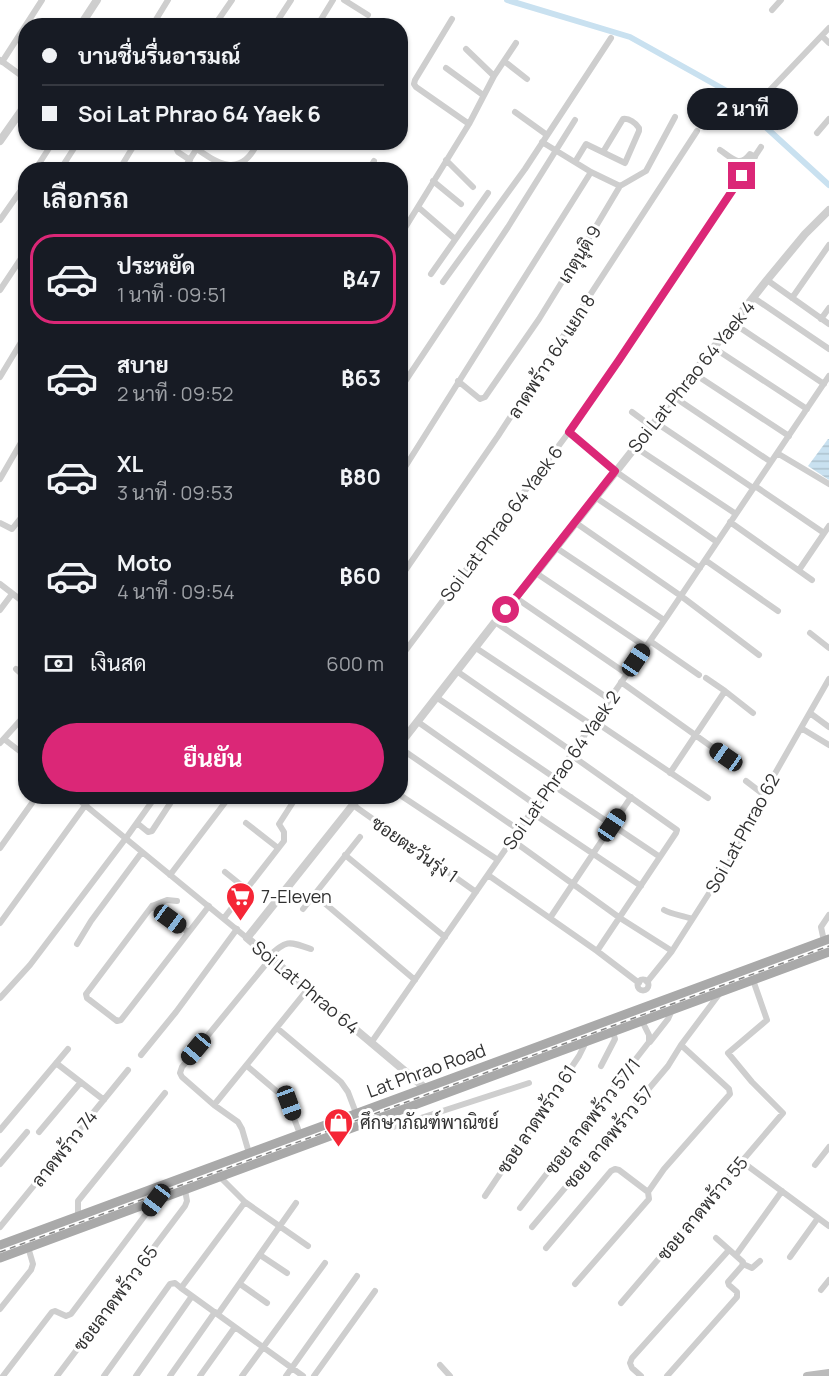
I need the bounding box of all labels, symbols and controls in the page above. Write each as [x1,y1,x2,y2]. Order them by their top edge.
text: บานชื่นรื่นอารมณ์ [78,41,240,71]
callout: 2 นาที [686,89,798,131]
text: 2 นาที [716,95,769,122]
text: Soi Lat Phrao 64 Yaek 6 [78,99,321,129]
route end [728,162,755,189]
text: เลือกรถ [42,179,129,216]
street label: เกตุนุติ 9 [552,220,607,288]
text: ประหยัด [117,251,195,281]
icon: car [45,252,99,306]
text: ฿47 [343,264,381,294]
text: 1 นาที · 09:51 [117,281,227,308]
street label: ลาดพร้าว 64 แยก 8 [502,289,600,423]
street label: Soi Lat Phrao 64 Yaek 4 [622,295,760,457]
text: สบาย [117,350,169,380]
icon: car [45,351,99,405]
text: ฿63 [341,363,381,393]
text: 2 นาที · 09:52 [117,380,233,407]
street label: Soi Lat Phrao 64 Yaek 6 [434,440,568,606]
text: XL [117,449,143,479]
icon: car [45,450,99,504]
text: ฿80 [340,462,381,492]
text: 3 นาที · 09:53 [117,479,233,506]
text: Moto [117,548,172,578]
icon: car [45,549,99,603]
text: ฿60 [340,561,381,591]
text: 4 นาที · 09:54 [117,578,235,605]
route start [492,596,519,623]
car [618,640,654,680]
icon: cash [42,647,75,680]
text: เงินสด [90,648,147,678]
text: 600 m [326,650,384,677]
street label: Soi Lat Phrao 64 Yaek 2 [497,686,625,854]
button: ยืนยัน [42,723,384,792]
car [706,739,746,775]
street label: Soi Lat Phrao 62 [699,769,785,897]
car [594,805,630,845]
street label: ซอยตะวันรุ่ง 1 [366,810,463,889]
supermarket icon: 7-Eleven [224,880,256,922]
place label: 7-Eleven [261,884,332,908]
car [150,901,190,937]
street label: Soi Lat Phrao 64 [247,935,365,1039]
car [178,1029,214,1069]
street label: Lat Phrao Road [363,1037,489,1103]
street label: ซอย ลาดพร้าว 57/1 [540,1053,644,1179]
street label: ซอย ลาดพร้าว 61 [491,1060,581,1178]
street label: ซอย ลาดพร้าว 57 [559,1081,657,1193]
car [274,1083,304,1123]
street label: ลาดพร้าว 74 [26,1105,102,1191]
shop icon: ศึกษาภัณฑ์พาณิชย์ [323,1106,355,1148]
place label: ศึกษาภัณฑ์พาณิชย์ [360,1110,499,1134]
street label: ซอย ลาดพร้าว 55 [651,1151,753,1265]
car [138,1180,174,1220]
street label: ซอยลาดพร้าว 65 [67,1240,163,1356]

